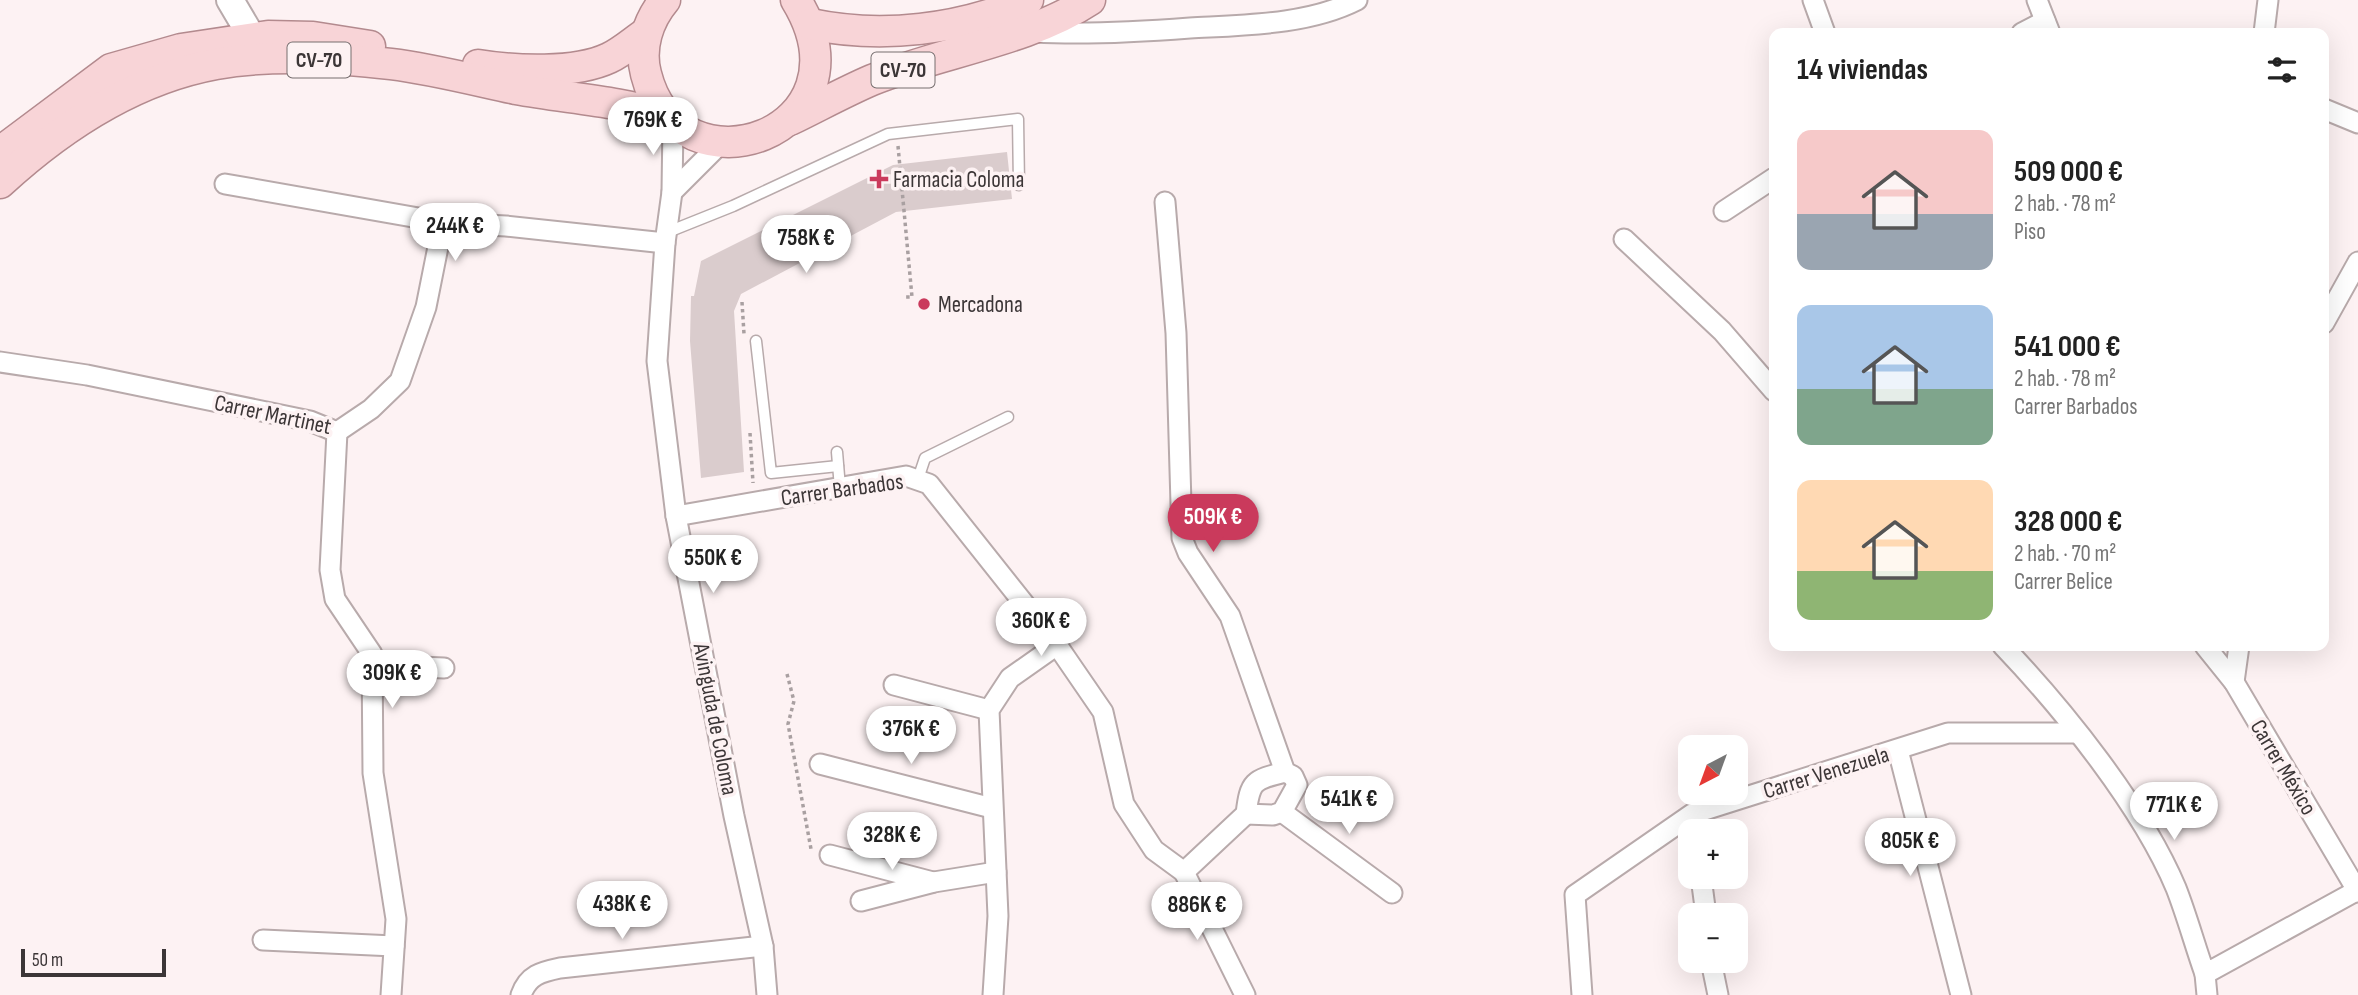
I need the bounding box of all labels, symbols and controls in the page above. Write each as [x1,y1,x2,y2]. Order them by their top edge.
road number: CV-70 [288,42,350,78]
icon: filters [2263,51,2301,89]
road number: CV-70 [872,52,934,88]
text: 14 viviendas [1797,52,1928,88]
pin: 769K € [596,97,710,157]
text: 769K € [624,106,682,134]
text: 509 000 € [2014,154,2123,190]
icon: home [1853,158,1937,242]
place label: Farmacia Coloma [893,166,1024,194]
marker: Farmacia Coloma [871,171,887,187]
text: 2 hab. · 78 m² [2014,190,2116,218]
pin: 244K € [398,204,512,263]
text: 244K € [426,212,484,240]
pin: 758K € [749,216,863,275]
text: Piso [2014,218,2046,246]
text: 758K € [777,224,835,252]
place label: Mercadona [938,291,1023,319]
marker: Mercadona [916,296,932,312]
text: 541 000 € [2014,329,2121,365]
icon: home [1853,333,1937,417]
text: 2 hab. · 78 m² [2014,365,2116,393]
street label: Carrer Martinet [212,389,334,441]
text: Carrer Barbados [2014,393,2138,421]
street label: Carrer Barbados [779,468,905,512]
pin: 509K € [1156,494,1270,554]
text: 509K € [1184,503,1242,531]
text: 328 000 € [2014,504,2122,540]
icon: home [1853,508,1937,592]
pin: 550K € [656,536,770,595]
text: 2 hab. · 70 m² [2014,540,2116,568]
text: 550K € [684,544,742,572]
text: Carrer Belice [2014,568,2113,596]
pin: 360K € [984,598,1098,658]
text: 360K € [1012,607,1070,635]
street label: Avinguda de Coloma [686,640,743,797]
pin: 309K € [335,650,449,710]
text: 309K € [363,659,421,687]
pin: 376K € [854,706,968,766]
text: 376K € [882,715,940,743]
street label: Carrer México [2244,715,2323,820]
north arrow [1678,735,1748,805]
map controls [1678,735,1748,973]
street label: Carrer Venezuela [1760,741,1893,805]
pin: 541K € [1292,776,1406,836]
pin: 771K € [2117,782,2231,842]
text: 541K € [1321,785,1377,813]
text: 771K € [2146,791,2202,819]
pin: 328K € [835,812,949,872]
pin: 805K € [1853,818,1967,878]
button: + [1678,819,1748,889]
text: 328K € [863,821,921,849]
text: 805K € [1881,827,1939,855]
pin: 438K € [565,881,679,941]
pin: 886K € [1140,883,1254,942]
text: 438K € [593,890,651,918]
text: 886K € [1167,891,1227,919]
button: − [1678,903,1748,973]
scale bar [21,946,166,978]
text: 50 m [32,949,63,972]

